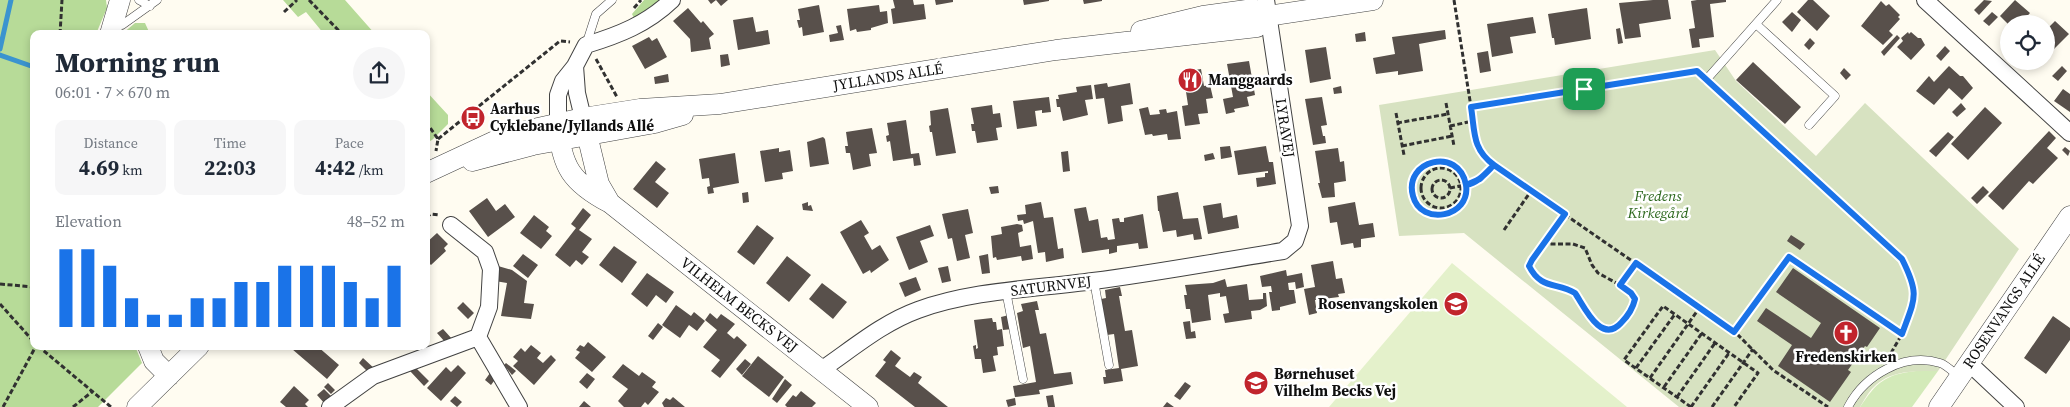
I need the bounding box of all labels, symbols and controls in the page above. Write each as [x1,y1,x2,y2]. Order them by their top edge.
map controls [2000,15,2055,70]
button: locate [2000,15,2055,70]
text: Morning run [55,43,220,81]
button: share [353,47,405,99]
street label: JYLLANDS ALLÉ [830,57,945,96]
restaurant icon: Manggaards [1177,67,1203,93]
pin [1563,68,1605,110]
place label: Manggaards [1208,69,1293,90]
icon: arrive [1570,75,1598,103]
text: 06:01 · 7 × 670 m [55,81,170,103]
street label: LYRAVEJ [1270,97,1301,159]
place label: Aarhus Cyklebane/Jyllands Allé [490,98,654,136]
bus stop icon: Aarhus Cyklebane/Jyllands Allé [460,105,486,131]
text: Distance [84,133,138,153]
text: Time [214,133,246,153]
text: Pace [335,133,364,153]
text: 4.69 [79,153,119,182]
text: 22:03 [204,153,256,182]
text: 4:42 [315,153,355,182]
text: km [119,160,143,180]
text: /km [355,160,384,180]
park label: Fredens Kirkegård [1626,185,1689,223]
text: Elevation [55,210,122,232]
text: 48–52 m [347,210,405,232]
street label: ROSENVANGS ALLÉ [1957,249,2050,372]
street label: VILHELM BECKS VEJ [676,252,803,357]
street label: SATURNVEJ [1009,270,1093,301]
school or university icon: Rosenvangskolen [1443,291,1469,317]
place label: Rosenvangskolen [1318,293,1438,314]
church icon: Fredenskirken [1833,320,1859,346]
place label: Fredenskirken [1795,346,1897,367]
place label: Børnehuset Vilhelm Becks Vej [1274,363,1396,401]
school or university icon: Børnehuset Vilhelm Becks Vej [1243,370,1269,396]

